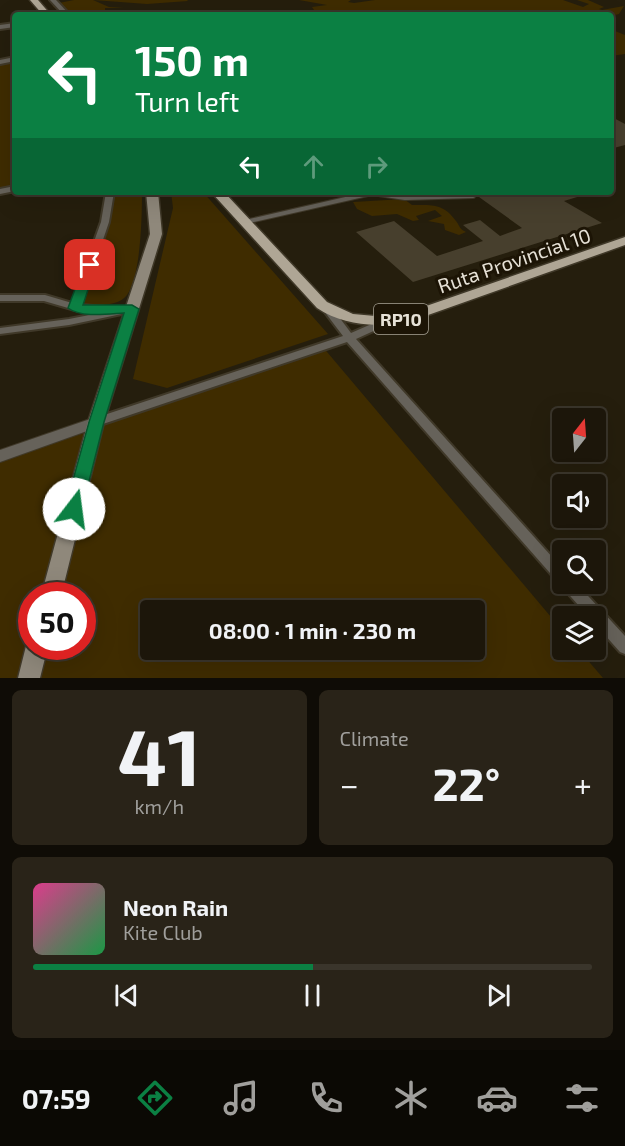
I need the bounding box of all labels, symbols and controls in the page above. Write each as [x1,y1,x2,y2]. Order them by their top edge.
text: 150 m [135,34,249,84]
icon: left [36,36,114,114]
text: Turn left [135,85,239,117]
icon: left [234,150,267,183]
icon: ahead [297,150,330,183]
icon: right [360,150,393,183]
street label: Ruta Provincial 10 [434,223,594,297]
pin [64,239,115,290]
icon: arrive [73,248,106,281]
road number: RP10 [374,304,428,334]
north arrow [552,408,606,462]
map controls [552,408,606,660]
button: sound [552,474,606,528]
position arrow [42,477,106,541]
button: search [552,540,606,594]
speed limit sign: 50 [18,582,96,660]
button: layers [552,606,606,660]
text: 08:00 · 1 min · 230 m [209,617,416,643]
text: 41 [118,708,201,802]
text: Climate [340,726,409,750]
text: 22° [432,756,500,810]
text: − [340,764,359,804]
text: + [574,764,592,804]
text: km/h [134,794,184,818]
text: Neon Rain [123,894,228,920]
text: Kite Club [123,920,203,944]
icon: previous [110,979,143,1012]
icon: pause [296,979,329,1012]
icon: next [482,979,515,1012]
icon: directions [134,1077,176,1119]
icon: music [220,1077,262,1119]
icon: phone [305,1077,347,1119]
icon: climate [390,1077,432,1119]
icon: car [476,1077,518,1119]
icon: filters [561,1077,603,1119]
text: 07:59 [22,1082,91,1114]

